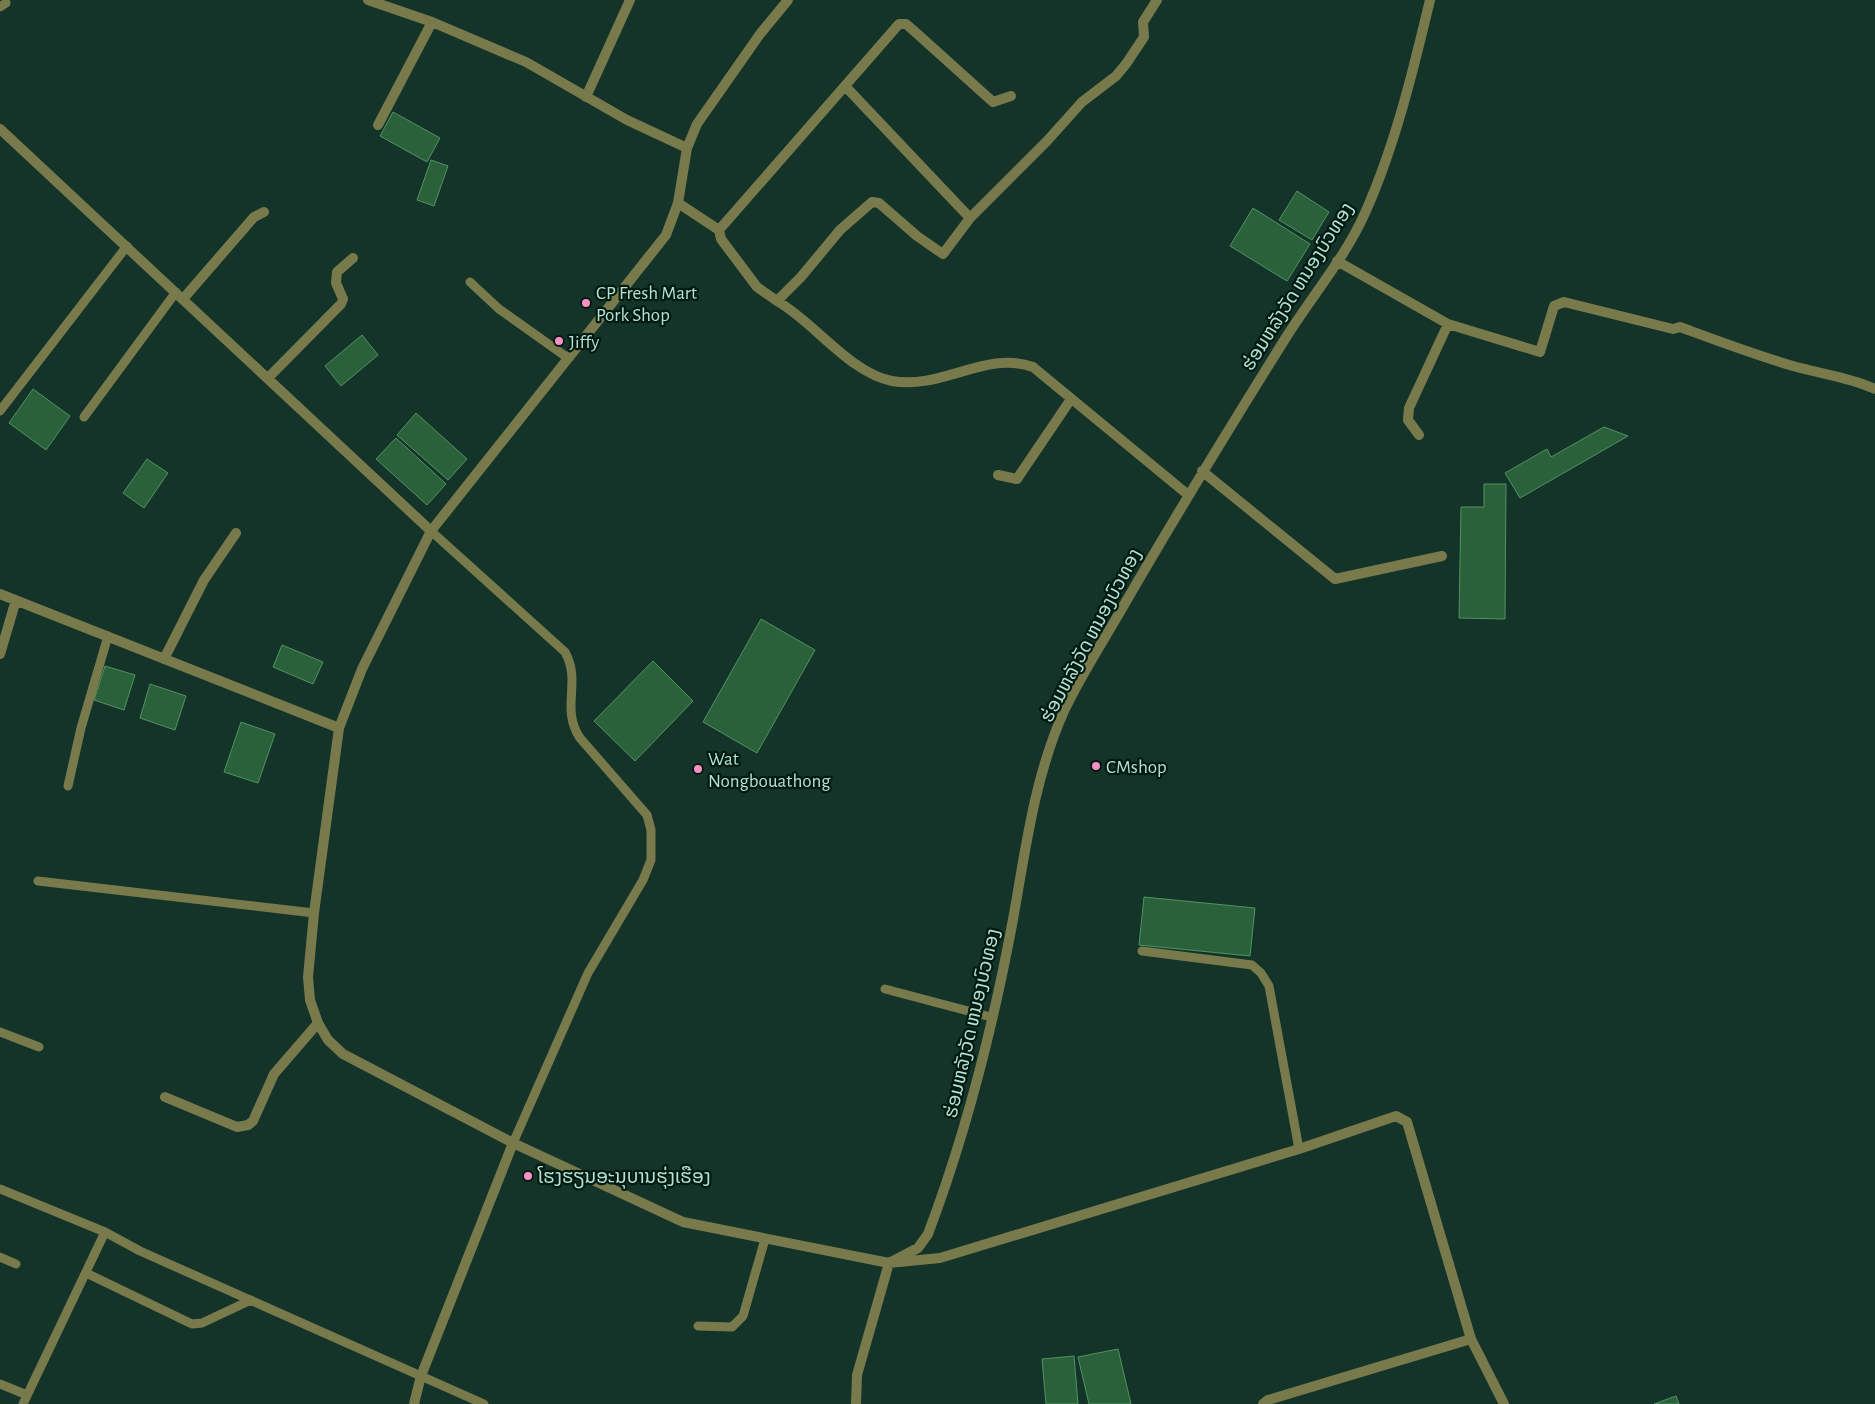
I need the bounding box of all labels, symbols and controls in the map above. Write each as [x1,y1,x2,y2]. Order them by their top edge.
street label: ຮ່ອມຫລັງວັດ ຫນອງບົວທອງ [1237,199,1358,374]
place label: CP Fresh Mart Pork Shop [596,284,697,325]
marker: CP Fresh Mart Pork Shop [580,297,592,309]
place label: Jiffy [569,333,599,352]
marker: Jiffy [553,335,565,347]
street label: ຮ່ອມຫລັງວັດ ຫນອງບົວທອງ [1036,545,1145,726]
place label: Wat Nongbouathong [708,750,831,791]
place label: CMshop [1106,758,1167,777]
marker: CMshop [1090,760,1102,772]
marker: Wat Nongbouathong [692,763,704,775]
street label: ຮ່ອມຫລັງວັດ ຫນອງບົວທອງ [939,926,1004,1120]
place label: ໂຮງຮຽນອະນຸບານຮຸ່ງເຮືອງ [537,1165,711,1189]
marker: ໂຮງຮຽນອະນຸບານຮຸ່ງເຮືອງ [522,1170,534,1182]

